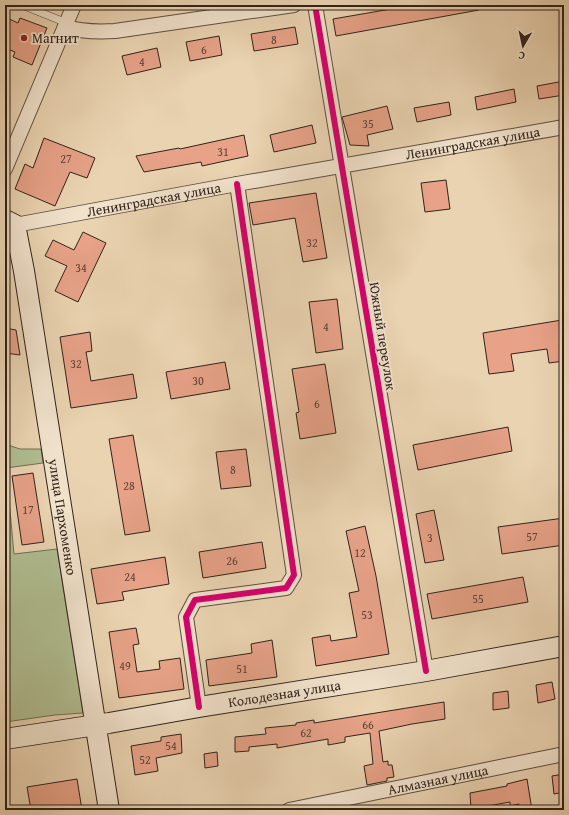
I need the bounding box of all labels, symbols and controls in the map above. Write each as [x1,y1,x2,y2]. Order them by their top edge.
north arrow [503,26,543,66]
place label: Магнит [32,28,79,48]
house number: 8 [271,31,277,48]
marker: Магнит [19,33,29,43]
house number: 6 [201,41,207,58]
text: С [517,47,526,64]
house number: 4 [139,53,145,70]
house number: 35 [362,115,374,132]
street label: Ленинградская улица [404,121,542,164]
house number: 31 [217,143,229,160]
house number: 27 [60,150,72,167]
street label: Ленинградская улица [85,177,223,222]
house number: 32 [306,234,318,251]
house number: 34 [75,259,87,276]
street label: Южный переулок [365,280,402,392]
house number: 4 [323,318,329,335]
house number: 32 [70,355,82,372]
house number: 30 [192,372,204,389]
house number: 6 [314,395,320,412]
street label: улица Пархоменко [44,456,82,577]
house number: 8 [230,461,236,478]
house number: 28 [123,477,135,494]
house number: 17 [22,501,34,518]
house number: 57 [526,528,538,545]
house number: 3 [427,529,433,546]
house number: 12 [354,544,366,561]
house number: 26 [226,552,238,569]
house number: 24 [124,568,136,585]
house number: 55 [472,590,484,607]
house number: 53 [361,606,373,623]
house number: 49 [119,657,131,674]
house number: 51 [236,660,248,677]
street label: Колодезная улица [227,675,342,712]
house number: 66 [362,716,374,733]
house number: 62 [300,724,312,741]
house number: 54 [165,737,177,754]
house number: 52 [139,751,151,768]
street label: Алмазная улица [386,760,490,800]

